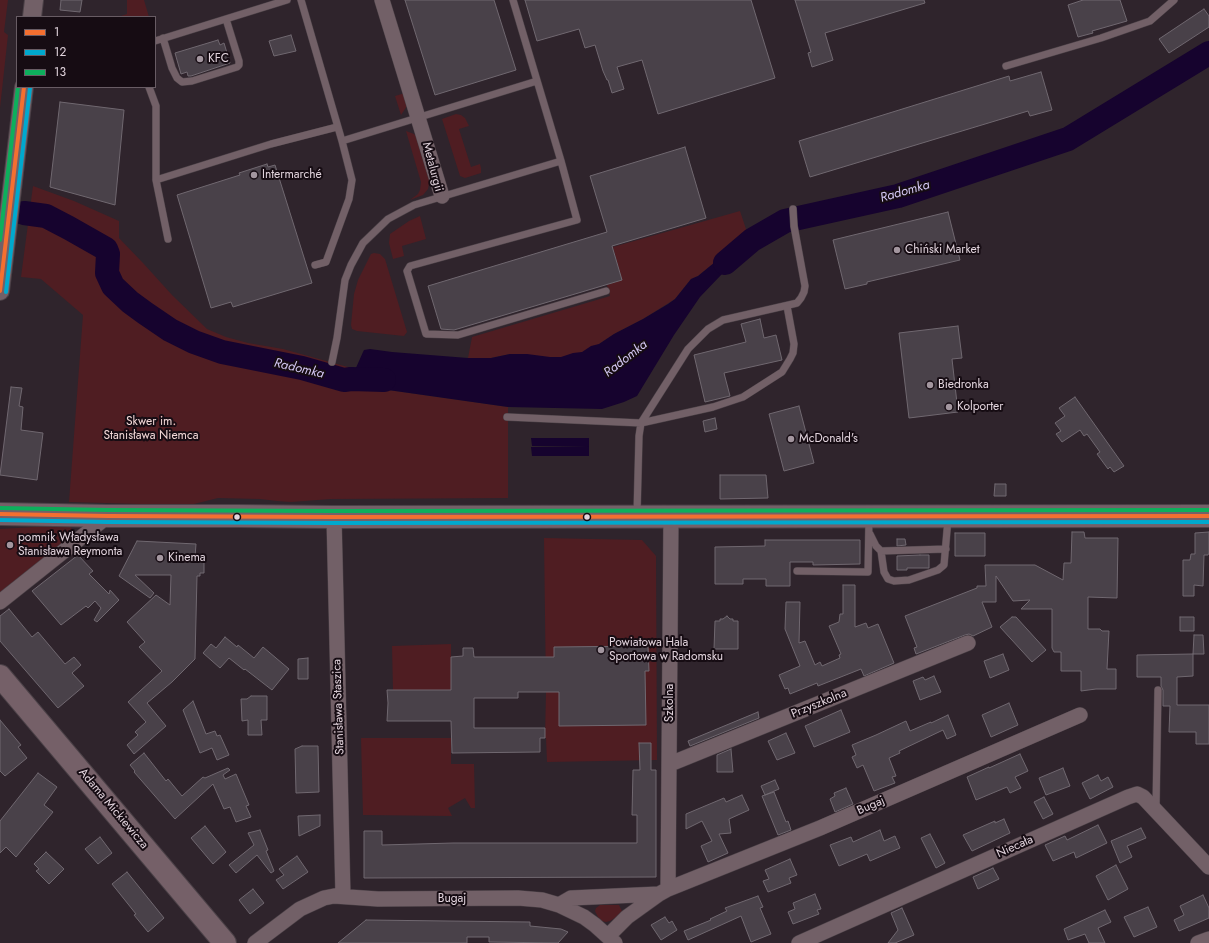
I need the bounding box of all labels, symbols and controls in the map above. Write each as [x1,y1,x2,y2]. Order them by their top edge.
legend [16,16,156,88]
text: 1 [54,23,59,41]
text: 12 [54,43,66,61]
place label: KFC [208,52,229,66]
marker: KFC [195,54,205,64]
text: 13 [54,63,66,81]
street label: Metalurgii [418,141,446,193]
place label: Intermarché [262,168,322,182]
marker: Intermarché [249,170,259,180]
water label: Radomka [878,177,932,207]
place label: Chiński Market [905,243,980,257]
marker: Chiński Market [892,245,902,255]
water label: Radomka [601,337,651,381]
water label: Radomka [272,356,326,382]
place label: Biedronka [938,378,989,392]
marker: Biedronka [925,380,935,390]
place label: Kolporter [957,400,1003,414]
marker: Kolporter [944,402,954,412]
park label: Skwer im. Stanisława Niemca [104,415,198,443]
place label: McDonald's [799,432,858,446]
marker: McDonald's [786,434,796,444]
unlabelled marker [232,512,242,522]
unlabelled marker [582,512,592,522]
place label: pomnik Władysława Stanisława Reymonta [18,531,122,559]
marker: pomnik Władysława Stanisława Reymonta [5,540,15,550]
place label: Kinema [168,551,206,565]
marker: Kinema [155,553,165,563]
place label: Powiatowa Hala Sportowa w Radomsku [609,636,723,664]
marker: Powiatowa Hala Sportowa w Radomsku [596,645,606,655]
street label: Stanisława Staszica [330,659,348,755]
street label: Szkolna [663,684,677,722]
street label: Przyszkolna [789,686,849,722]
street label: Adama Mickiewicza [75,766,151,852]
street label: Bugaj [855,794,887,818]
street label: Niecała [994,833,1036,861]
street label: Bugaj [438,892,466,906]

